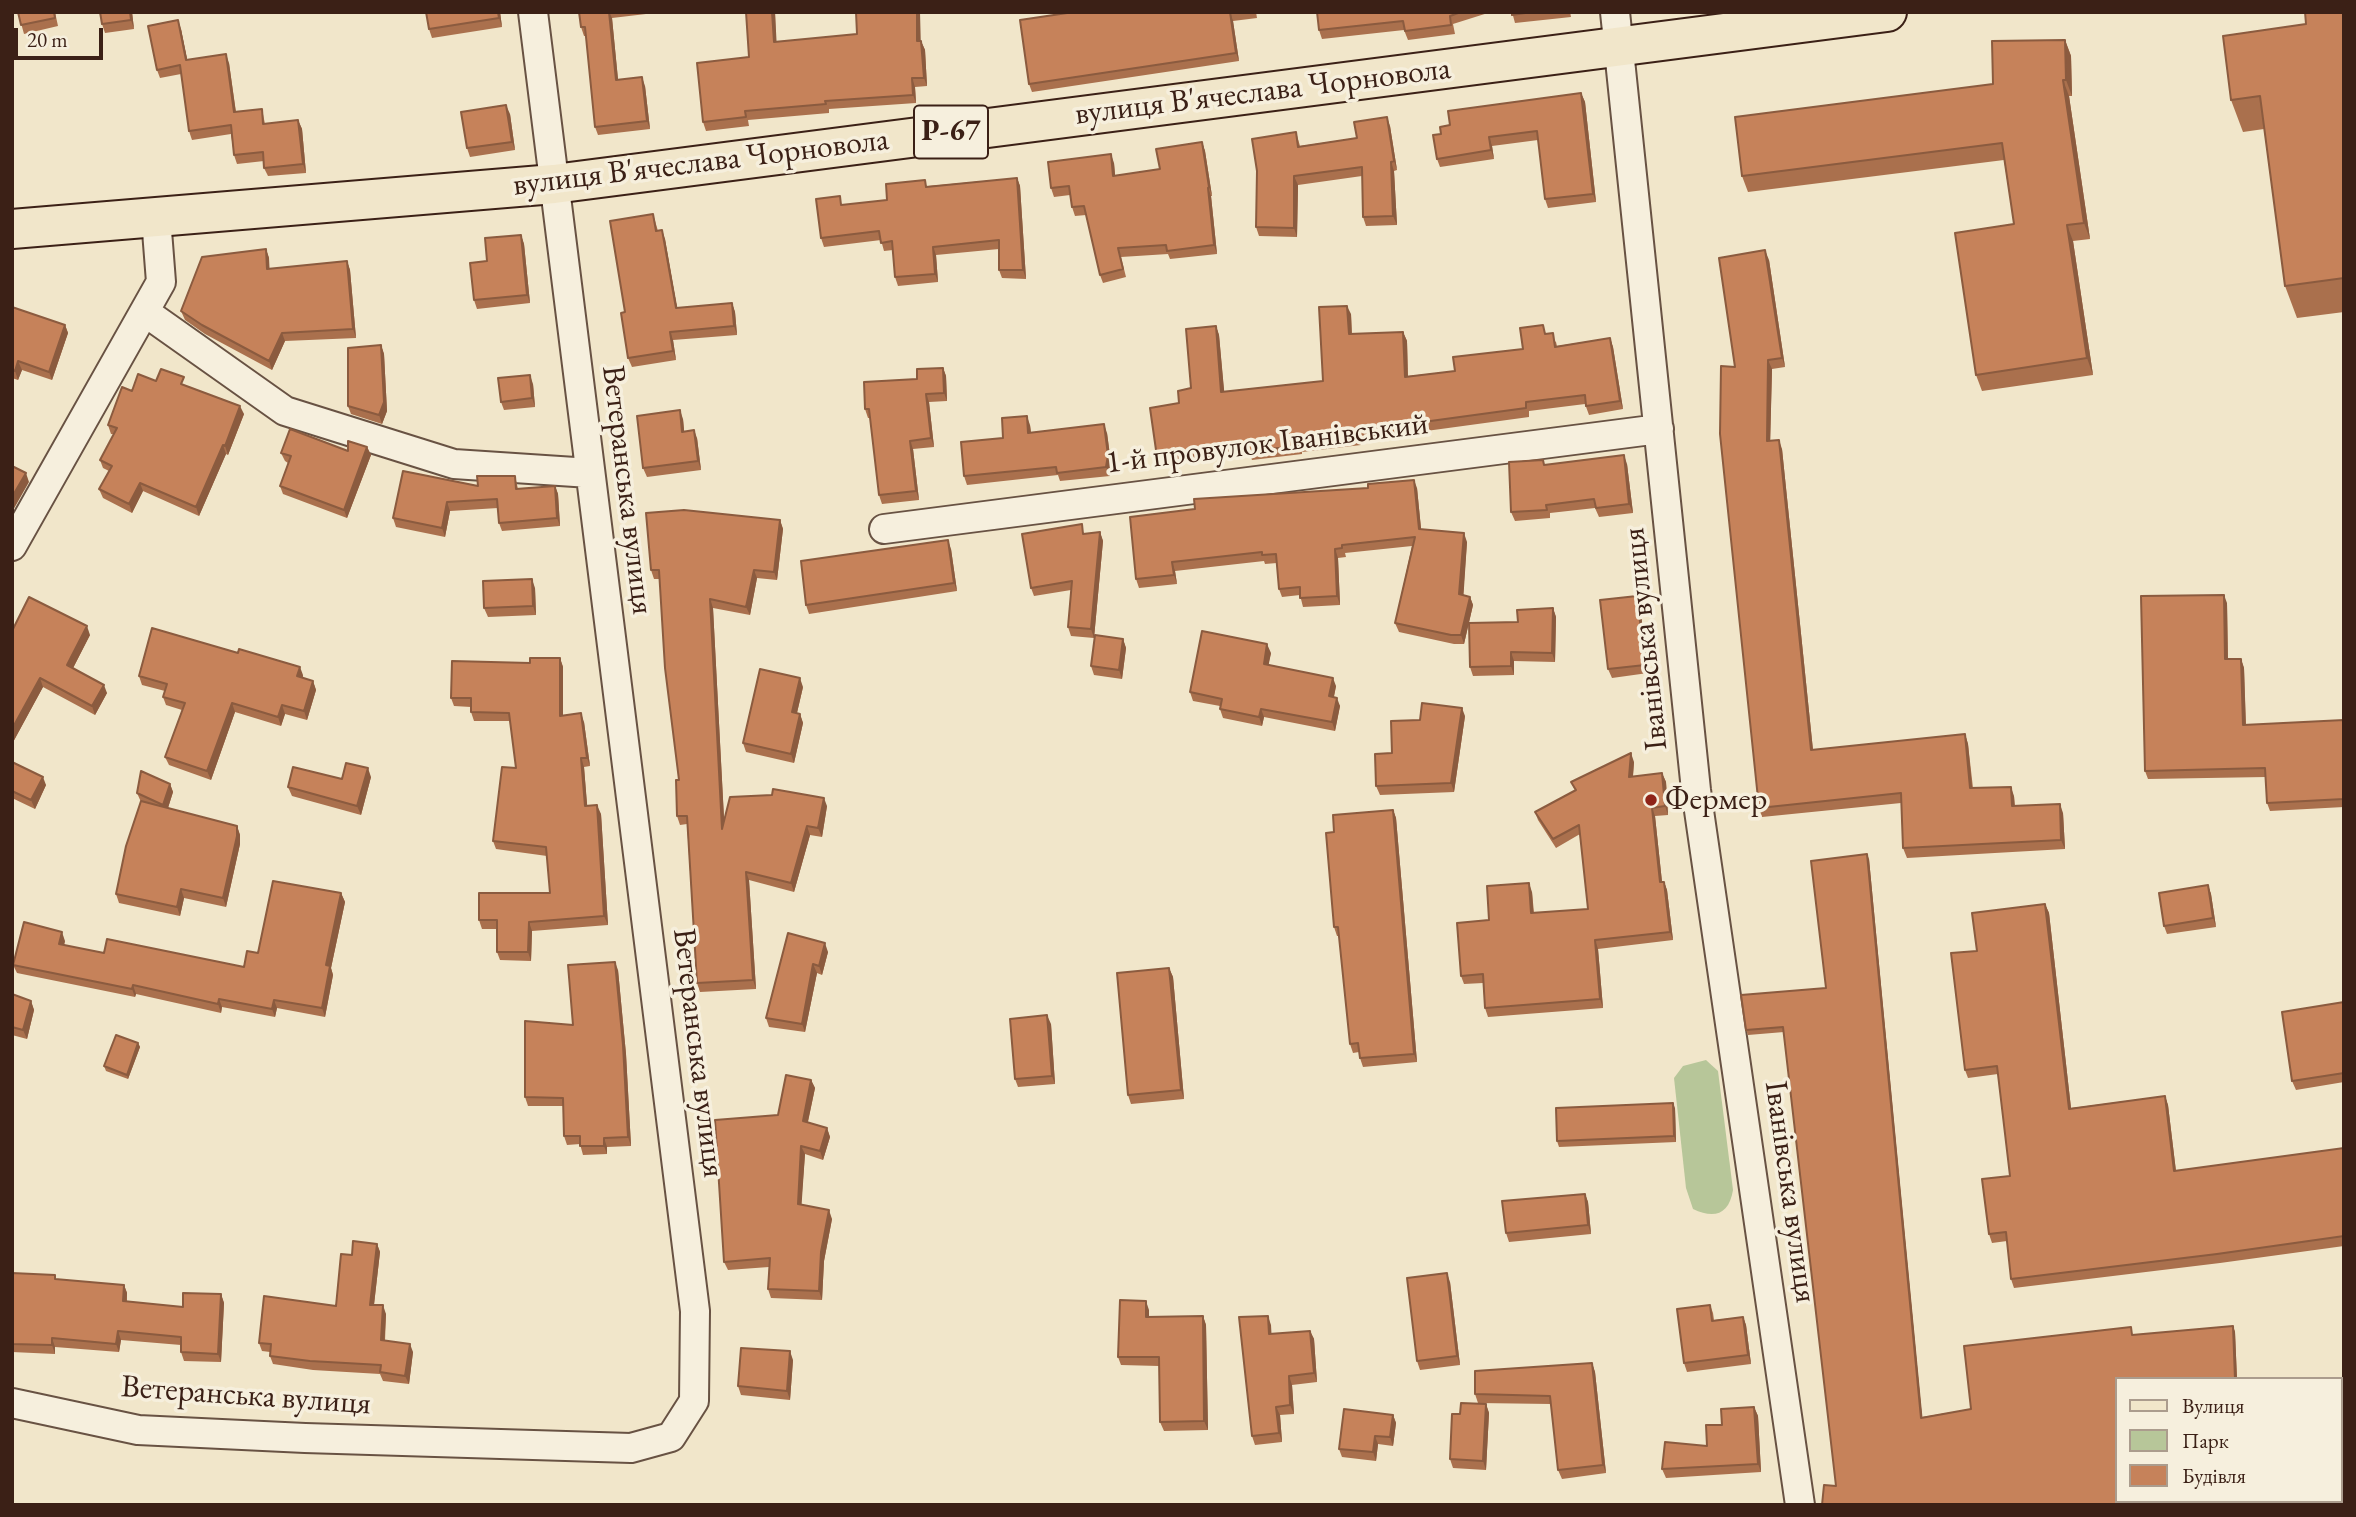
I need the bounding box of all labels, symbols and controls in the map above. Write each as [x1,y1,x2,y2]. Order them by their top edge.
scale bar [18,14,107,58]
text: 20 m [27,26,68,53]
street label: вулиця В'ячеслава Чорновола [1073,50,1453,134]
road number: Р-67 [914,106,988,158]
street label: вулиця В'ячеслава Чорновола [511,121,891,205]
street label: Ветеранська вулиця [593,363,661,617]
street label: 1-й провулок Іванівський [1104,405,1430,483]
street label: Іванівська вулиця [1615,526,1677,752]
place label: Фермер [1665,781,1767,819]
marker: Фермер [1643,792,1659,808]
street label: Ветеранська вулиця [664,926,732,1180]
street label: Іванівська вулиця [1755,1079,1825,1305]
street label: Ветеранська вулиця [120,1368,372,1424]
legend [2114,1377,2342,1503]
text: Вулиця [2182,1392,2244,1419]
text: Парк [2182,1427,2229,1454]
text: Будівля [2182,1462,2246,1489]

